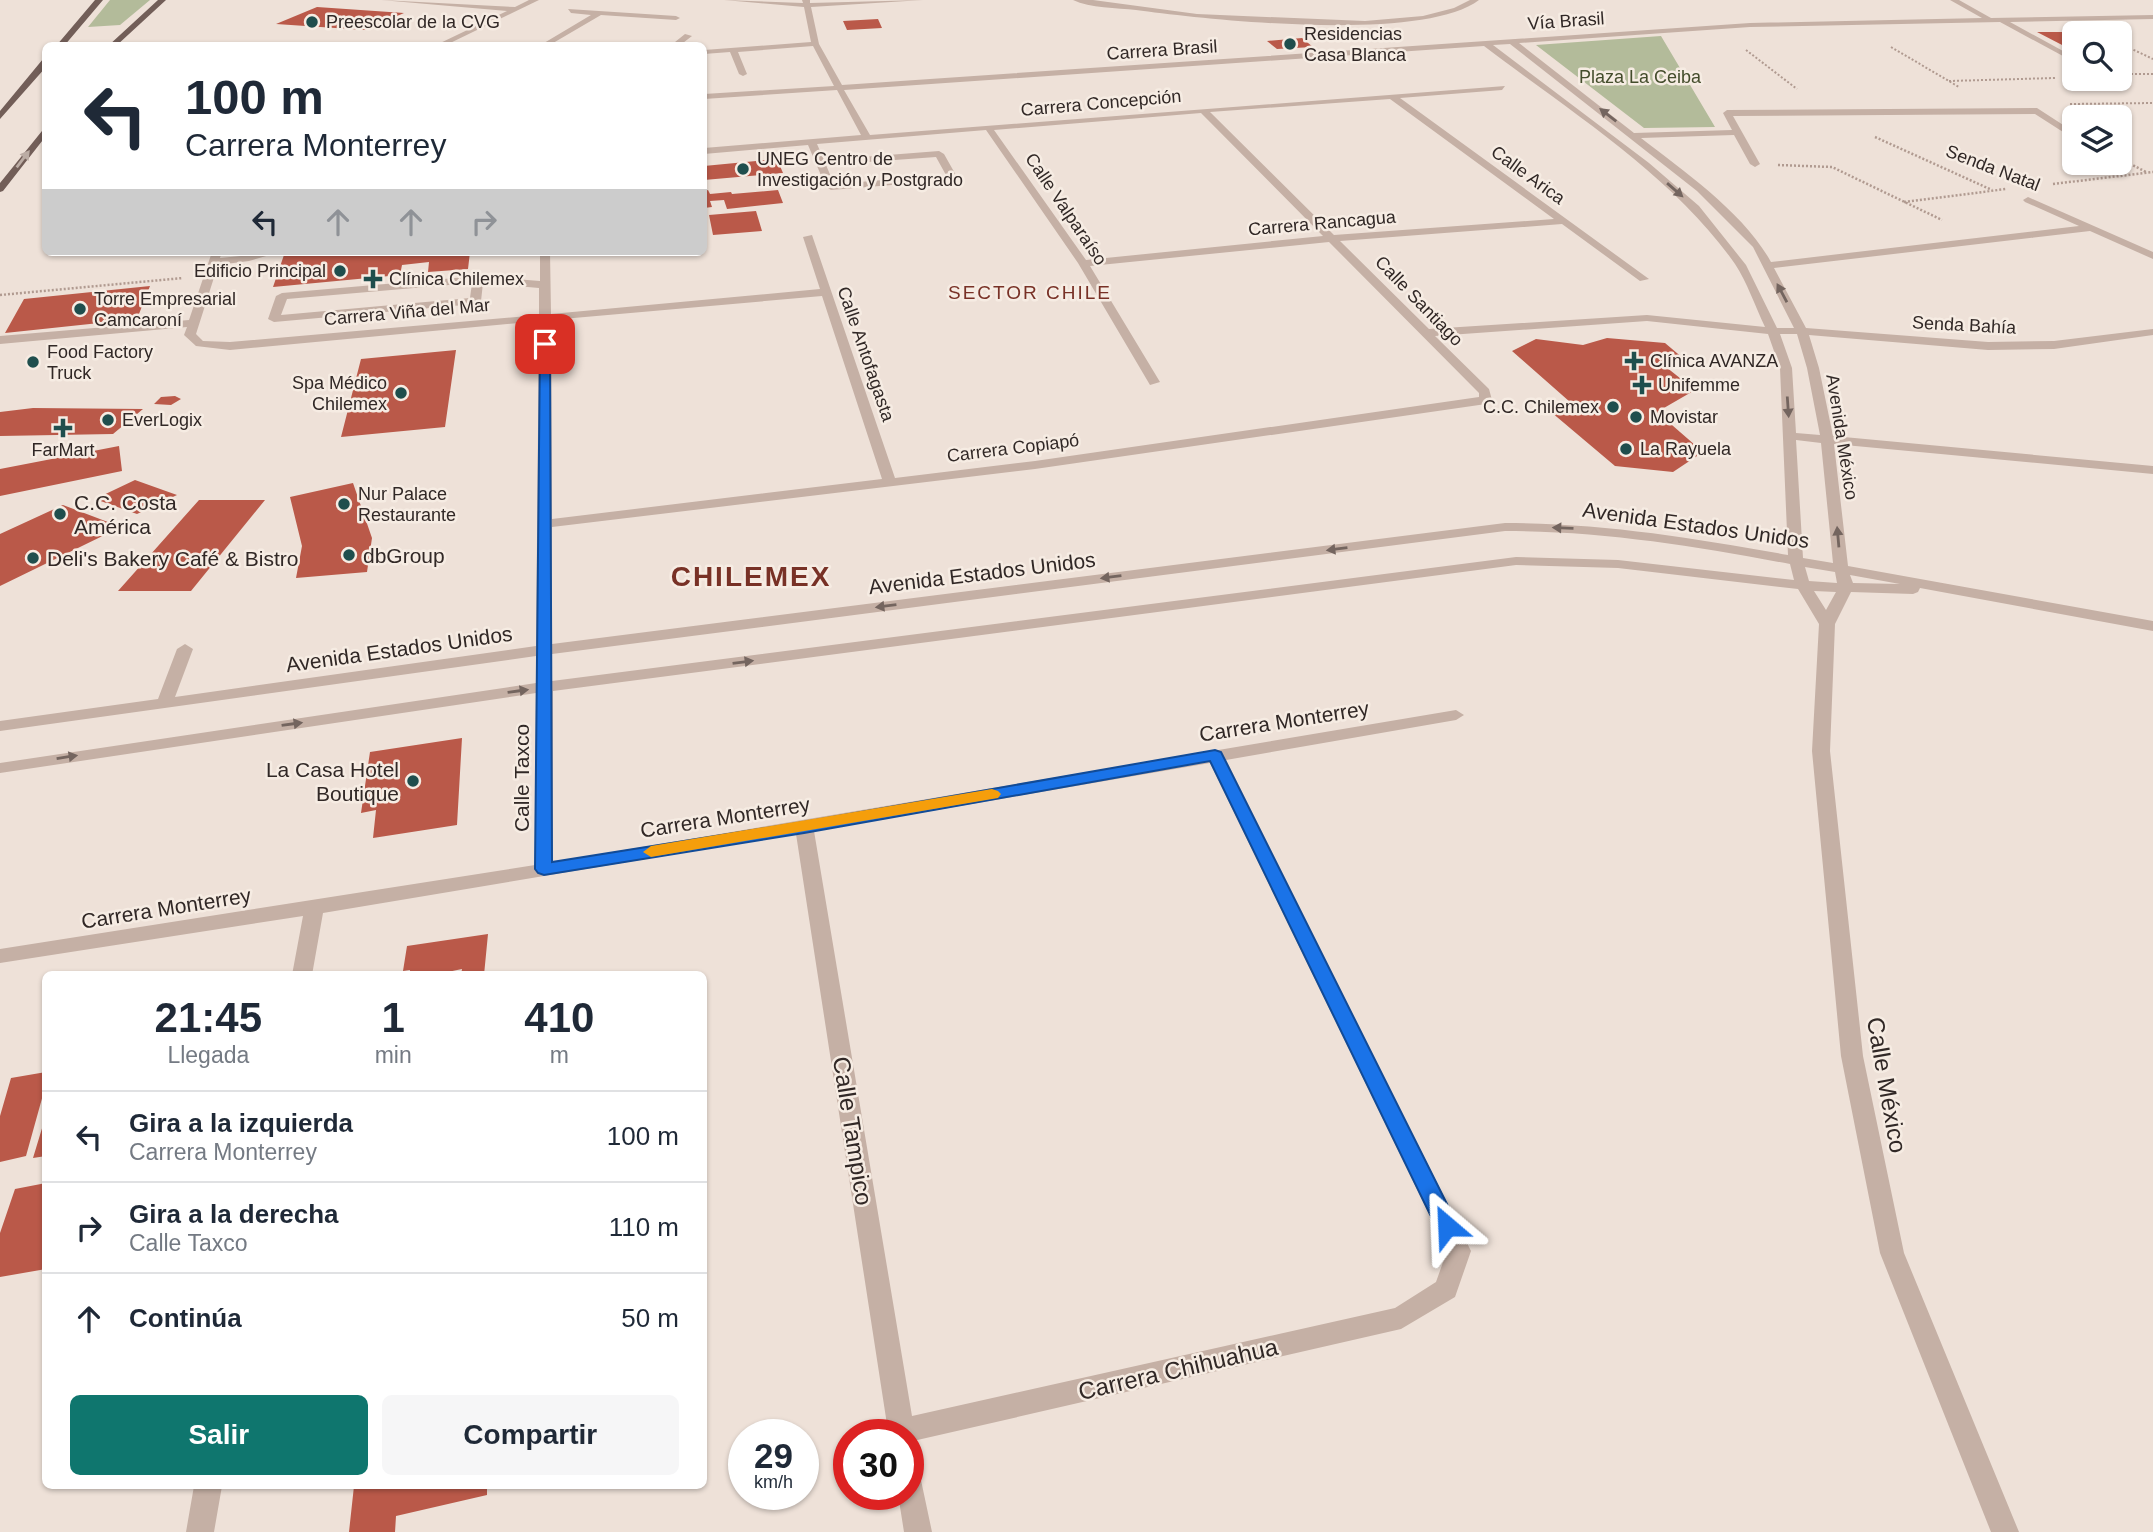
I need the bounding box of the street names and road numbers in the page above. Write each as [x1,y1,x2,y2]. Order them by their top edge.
street label: Vía Brasil [1527,8,1605,34]
street label: Carrera Brasil [1106,36,1218,64]
street label: Carrera Concepción [1020,86,1182,120]
street label: Senda Natal [1943,141,2043,195]
street label: Calle Arica [1487,142,1569,209]
street label: Calle Valparaíso [1021,149,1111,269]
street label: Carrera Rancagua [1247,206,1398,239]
street label: Calle Santiago [1371,252,1467,350]
street label: Calle Antofagasta [834,284,899,425]
street label: Carrera Viña del Mar [323,295,491,329]
street label: Senda Bahía [1912,312,2017,338]
street label: Avenida México [1822,373,1862,501]
street label: Carrera Copiapó [946,430,1080,466]
street label: Avenida Estados Unidos [1581,498,1811,552]
street label: Avenida Estados Unidos [867,548,1097,598]
street label: Avenida Estados Unidos [284,622,514,676]
street label: Carrera Monterrey [1197,696,1371,746]
street label: Calle Taxco [510,724,533,832]
street label: Carrera Monterrey [638,792,812,842]
street label: Carrera Monterrey [79,883,253,933]
street label: Calle México [1862,1015,1912,1155]
street label: Calle Tampico [828,1055,878,1207]
street label: Carrera Chihuahua [1076,1333,1281,1405]

